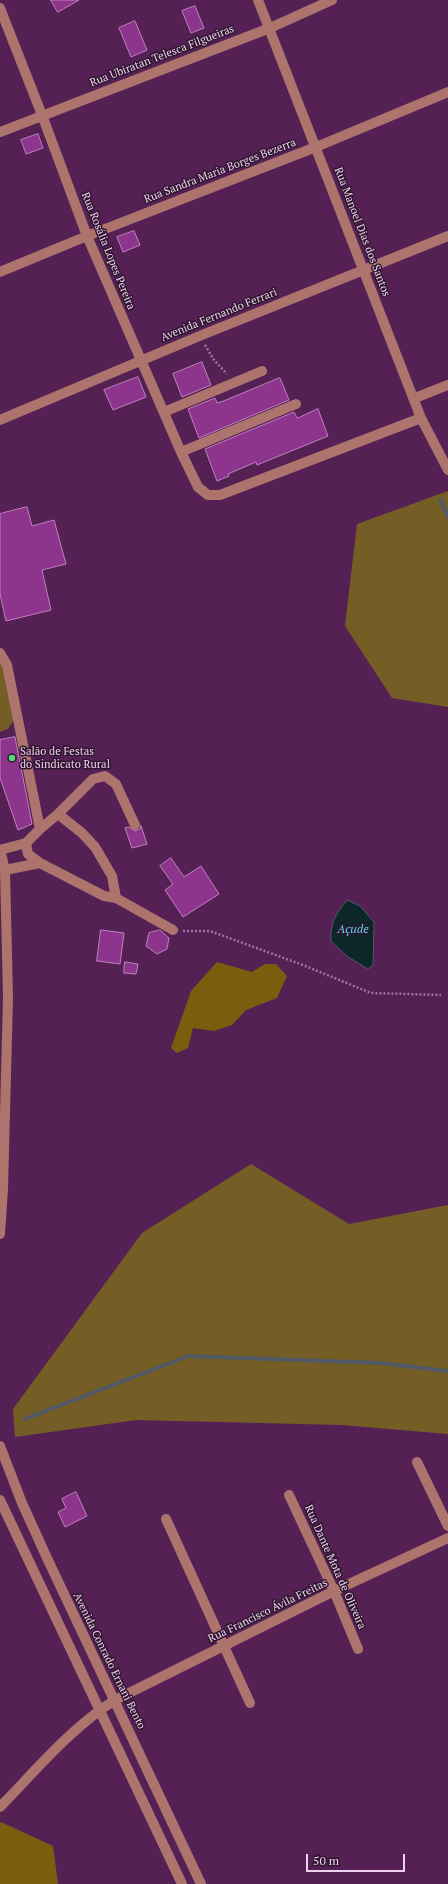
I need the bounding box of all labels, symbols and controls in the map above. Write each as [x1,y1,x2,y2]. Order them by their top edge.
street label: Rua Ubiratan Telesca Filgueiras [88,22,236,90]
street label: Rua Sandra Maria Borges Bezerra [142,136,298,206]
street label: Rua Manoel Dias dos Santos [331,165,393,299]
street label: Rua Rosália Lopes Pereira [78,190,138,312]
street label: Avenida Fernando Ferrari [159,286,279,344]
place label: Salão de Festas do Sindicato Rural [20,745,110,771]
marker: Salão de Festas do Sindicato Rural [7,753,17,763]
water label: Açude [337,923,369,937]
street label: Rua Dante Mota de Oliveira [302,1503,368,1631]
street label: Rua Francisco Ávila Freitas [206,1576,330,1646]
street label: Avenida Conrado Ernani Bento [70,1591,148,1731]
scale bar [308,1846,407,1872]
text: 50 m [313,1853,339,1868]

